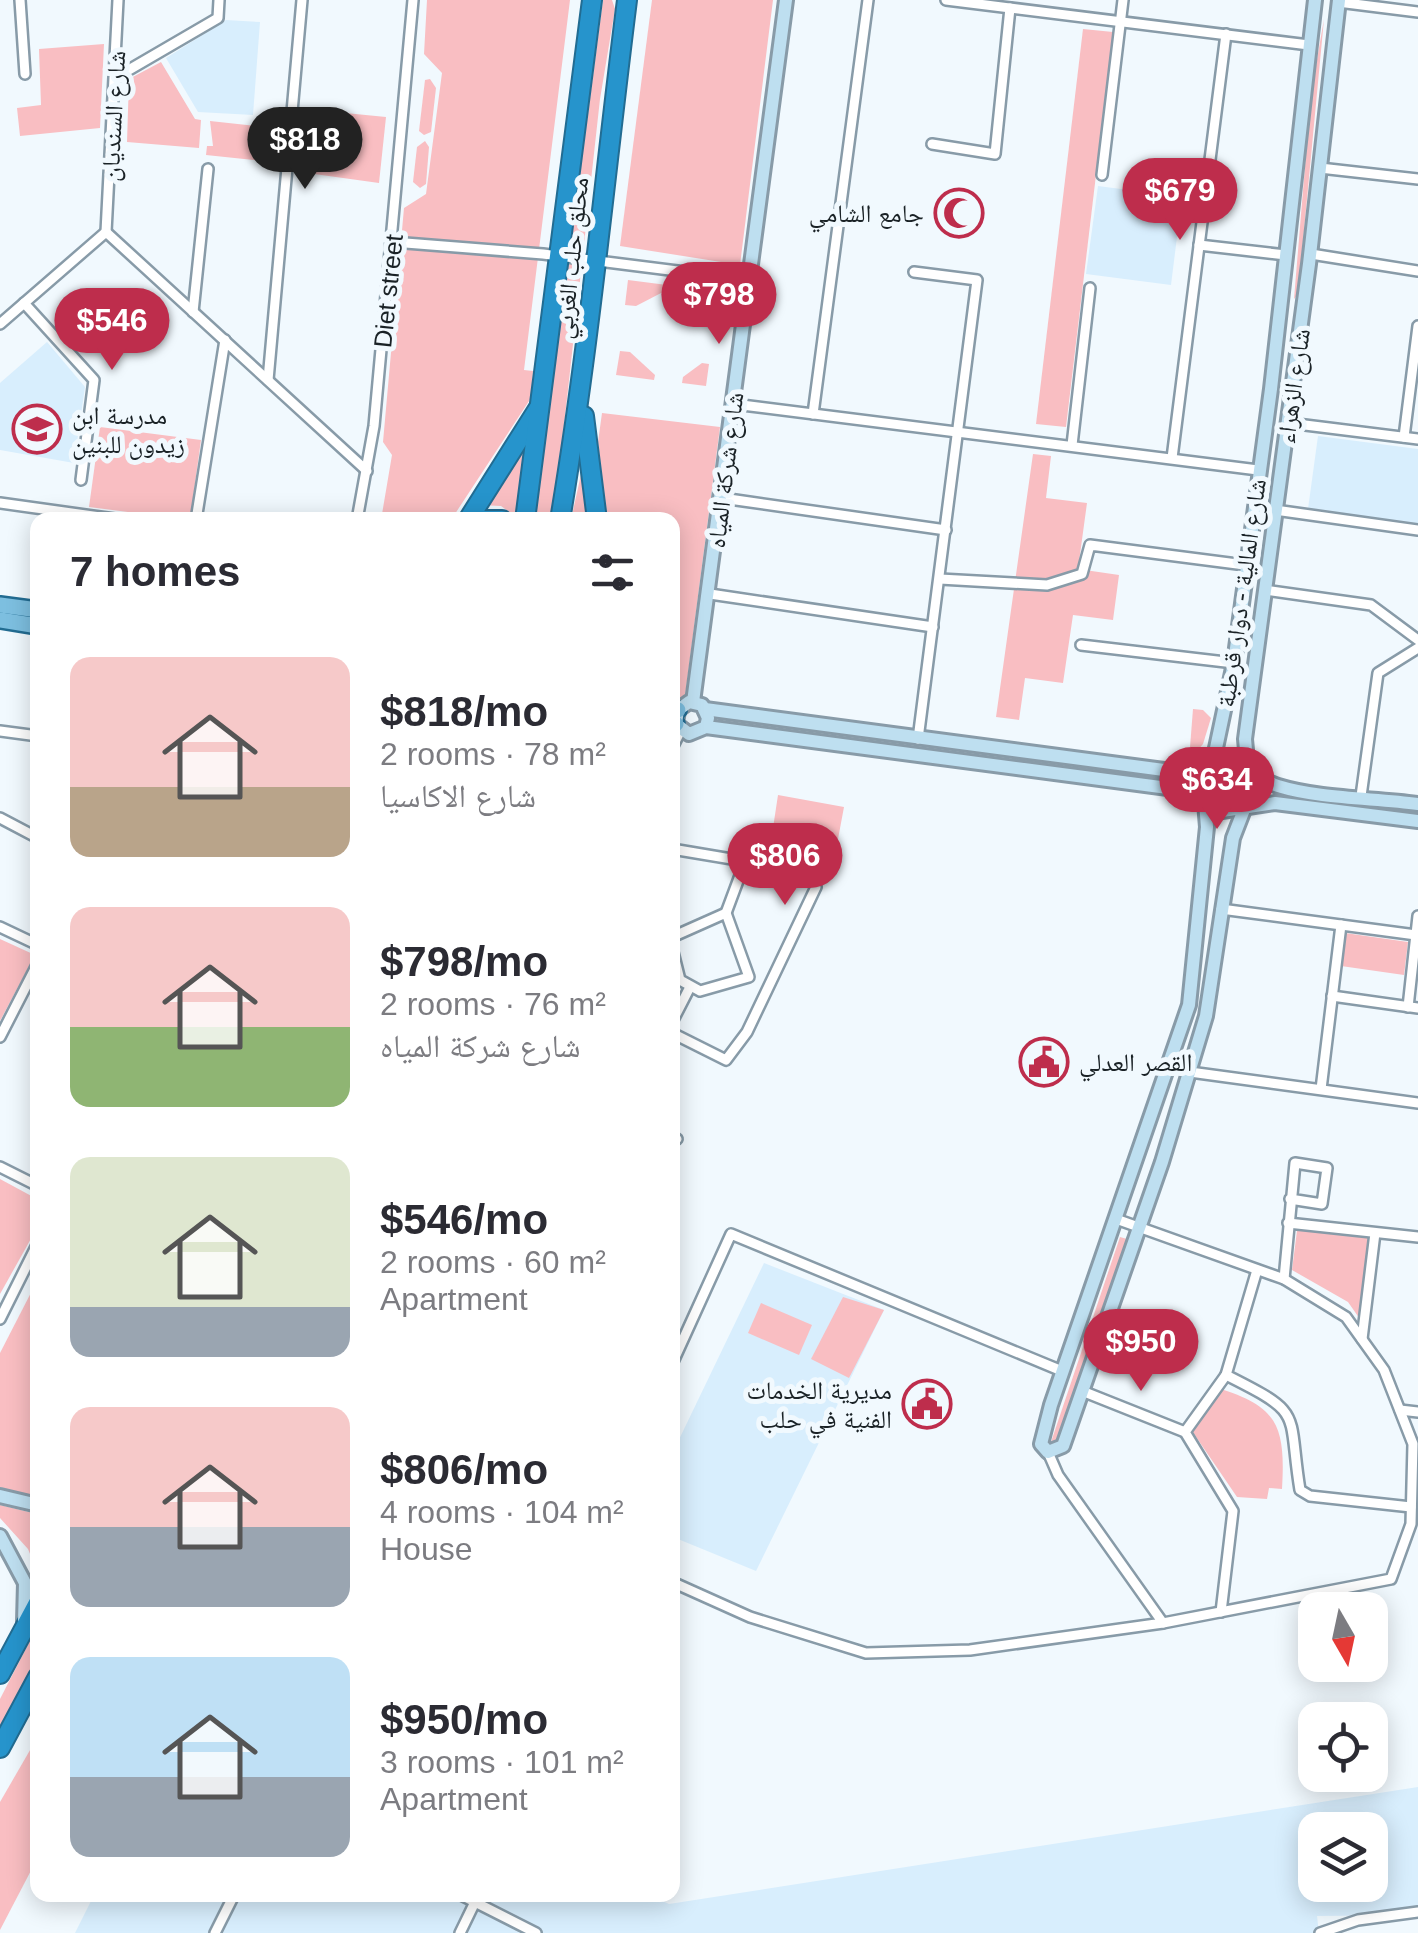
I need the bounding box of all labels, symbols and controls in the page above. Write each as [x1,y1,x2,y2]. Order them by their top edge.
street label: شارع السنديان [96,50,132,182]
pin: $818 [246,107,364,192]
text: $818 [269,121,341,157]
pin: $679 [1121,158,1239,243]
text: $679 [1144,172,1216,208]
street label: محلق حلب الغربي [549,176,600,341]
mosque icon: جامع الشامي [933,187,985,239]
place label: جامع الشامي [809,199,924,233]
street label: Diet street [368,233,408,349]
pin: $798 [660,262,778,347]
text: $798 [683,276,755,312]
pin: $546 [53,288,171,373]
text: $546 [76,302,148,338]
street label: شارع الزهراء [1271,327,1317,445]
street label: شارع شركة المياه [702,391,750,550]
place label: مدرسة ابن زيدون للبنين [72,401,185,460]
school or university icon: مدرسة ابن زيدون للبنين [11,403,63,455]
street label: شارع المالية - دوار قرطبة [1211,477,1273,709]
icon: filters [585,545,640,600]
text: 7 homes [70,548,240,595]
text: $818/mo [380,688,548,735]
icon: home [150,697,270,817]
text: 2 rooms · 78 m² [380,736,606,772]
pin: $634 [1158,747,1276,832]
text: $634 [1181,761,1253,797]
text: شارع الاكاسيا [380,778,536,814]
pin: $806 [726,823,844,908]
text: $806 [749,837,821,873]
text: $798/mo [380,938,548,985]
icon: home [150,947,270,1067]
text: 2 rooms · 76 m² [380,986,606,1022]
text: شارع شركة المياه [380,1028,581,1064]
public building icon: القصر العدلي [1018,1036,1070,1088]
place label: القصر العدلي [1079,1048,1192,1082]
text: $546/mo [380,1196,548,1243]
icon: home [150,1197,270,1317]
text: 2 rooms · 60 m² [380,1244,606,1280]
text: Apartment [380,1281,528,1317]
pin: $950 [1082,1309,1200,1394]
text: $950 [1105,1323,1177,1359]
place label: مديرية الخدمات الفنية في حلب [746,1376,892,1439]
public building icon: مديرية الخدمات الفنية في حلب [901,1378,953,1430]
text: $806/mo [380,1446,548,1493]
icon: home [150,1447,270,1567]
text: 4 rooms · 104 m² [380,1494,624,1530]
text: House [380,1531,473,1567]
north arrow [1298,1592,1388,1682]
map controls [1298,1592,1388,1902]
text: $950/mo [380,1696,548,1743]
icon: home [150,1697,270,1817]
button: locate [1298,1702,1388,1792]
text: 3 rooms · 101 m² [380,1744,624,1780]
text: Apartment [380,1781,528,1817]
button: layers [1298,1812,1388,1902]

